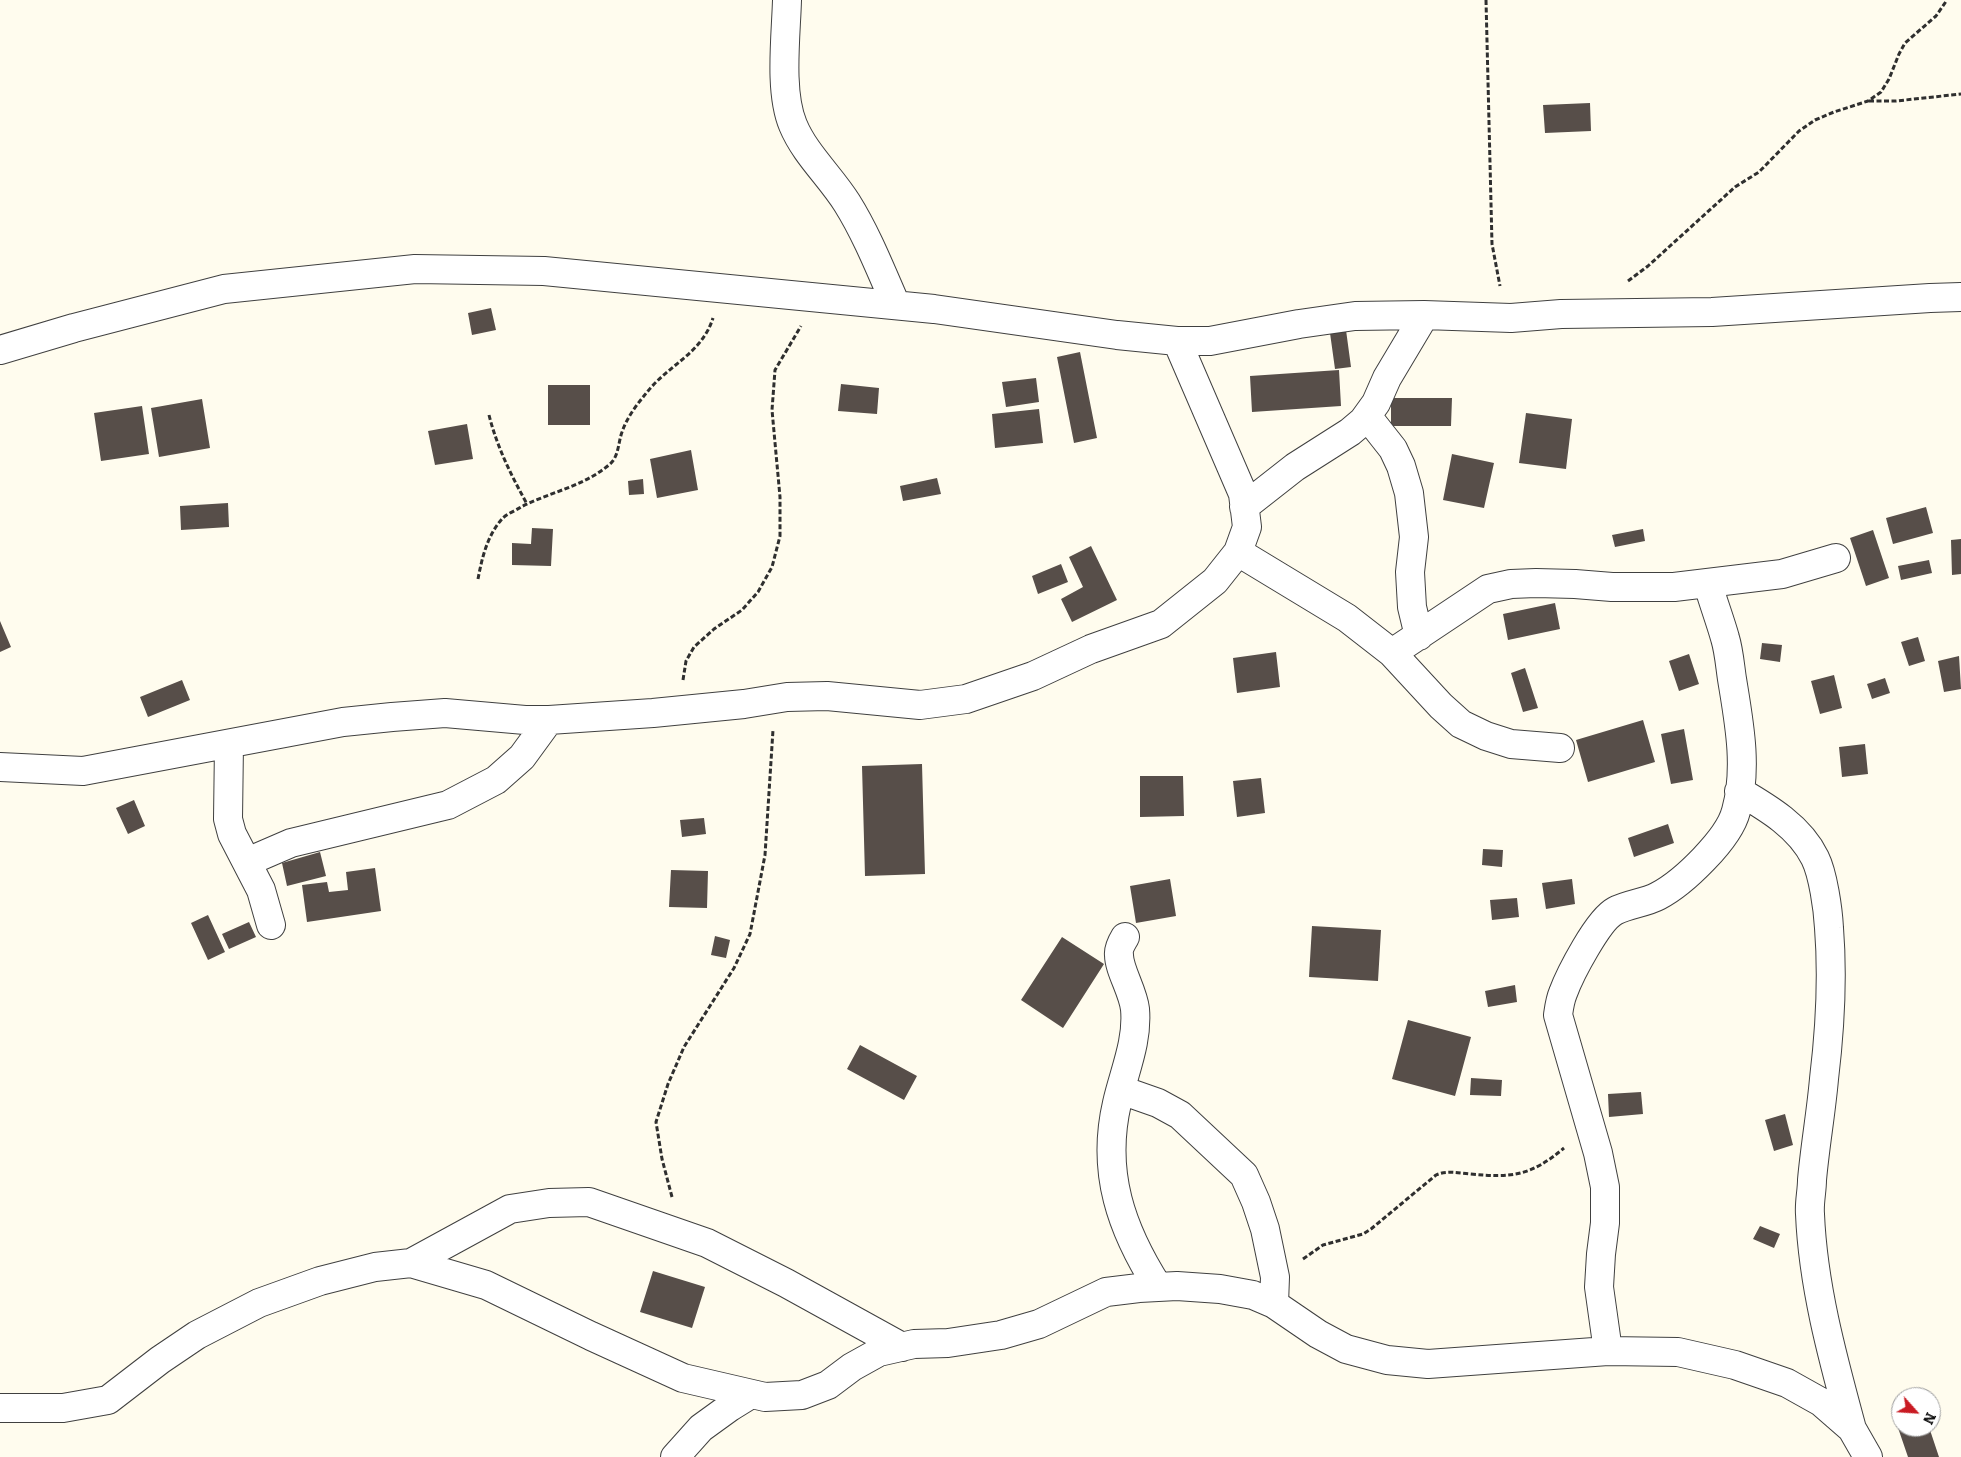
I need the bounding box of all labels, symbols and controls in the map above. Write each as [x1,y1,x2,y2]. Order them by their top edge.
north arrow [1891,1387,1941,1437]
text: N [1919,1410,1939,1427]

